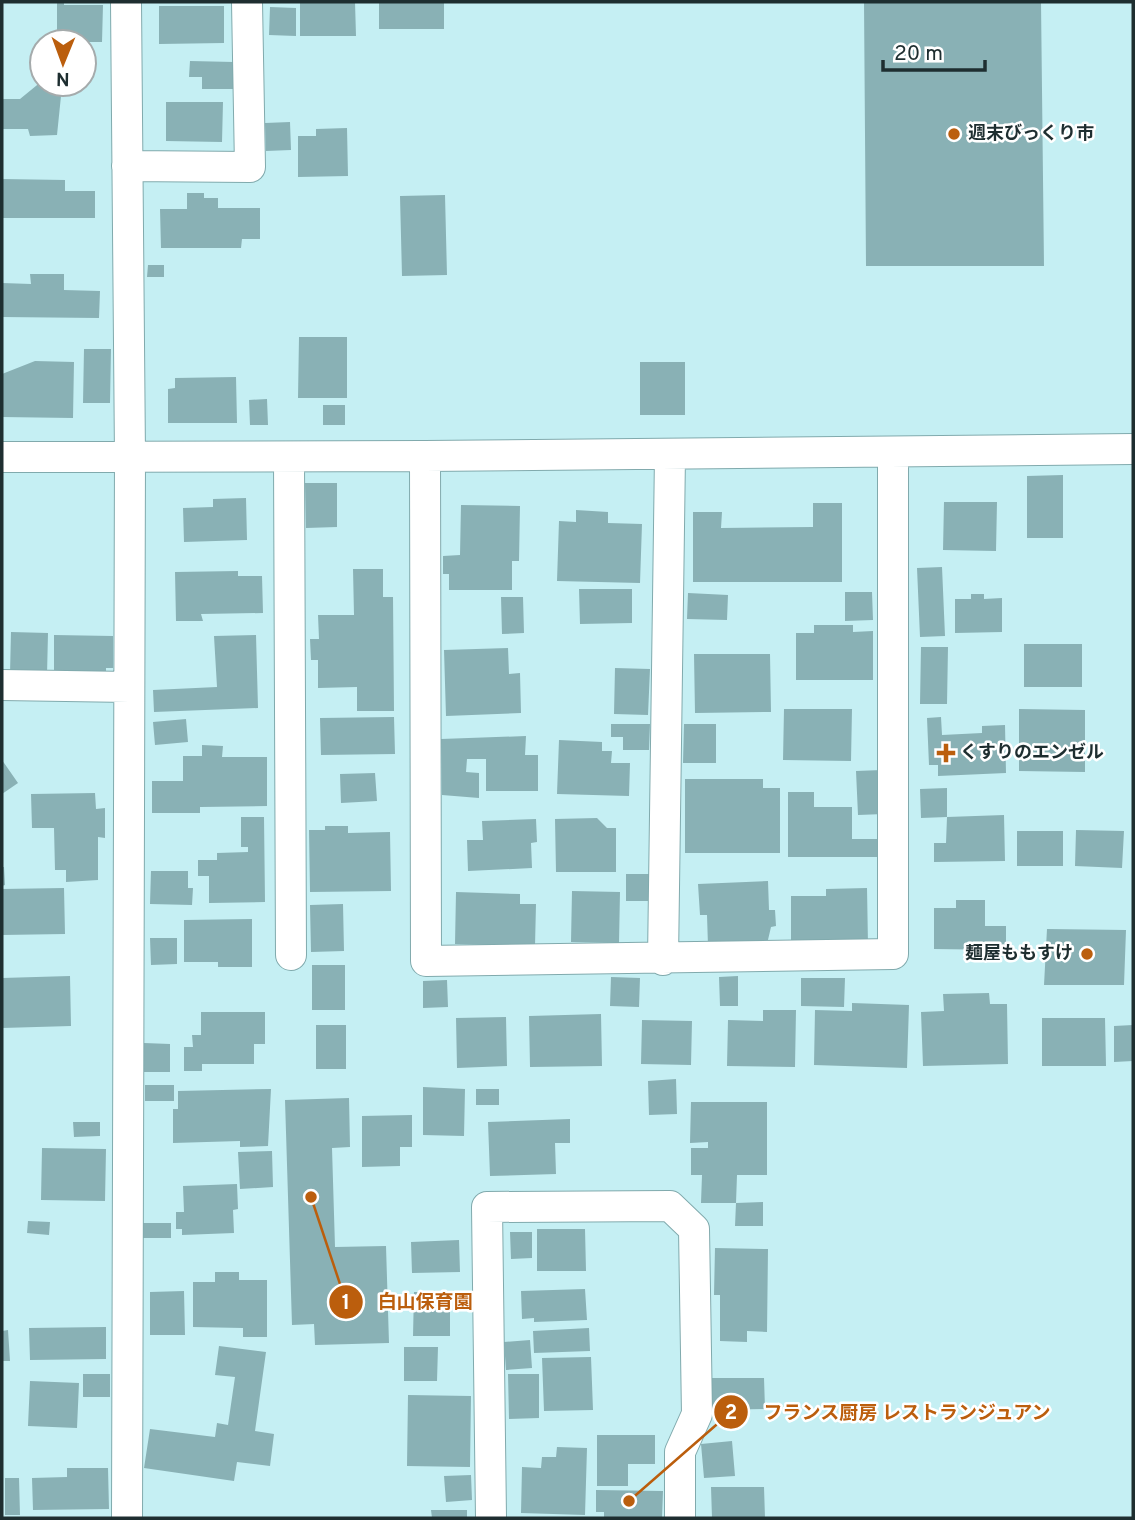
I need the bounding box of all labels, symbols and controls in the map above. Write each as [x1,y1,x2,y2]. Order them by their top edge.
north arrow [28,28,98,98]
scale bar [883,28,984,72]
text: 20 m [894,41,943,68]
text: N [56,66,70,90]
place label: 週末びっくり市 [968,123,1094,146]
marker: 週末びっくり市 [946,126,962,142]
place label: くすりのエンゼル [960,742,1104,765]
marker: くすりのエンゼル [938,745,954,761]
place label: 麺屋ももすけ [965,943,1073,966]
marker: 麺屋ももすけ [1079,946,1095,962]
callout: 白山保育園 [329,1282,487,1322]
text: 1 [342,1290,350,1317]
text: 白山保育園 [377,1291,473,1315]
callout: フランス厨房 レストランジュアン [713,1392,1066,1432]
text: 2 [725,1400,737,1427]
text: フランス厨房 レストランジュアン [764,1402,1050,1426]

